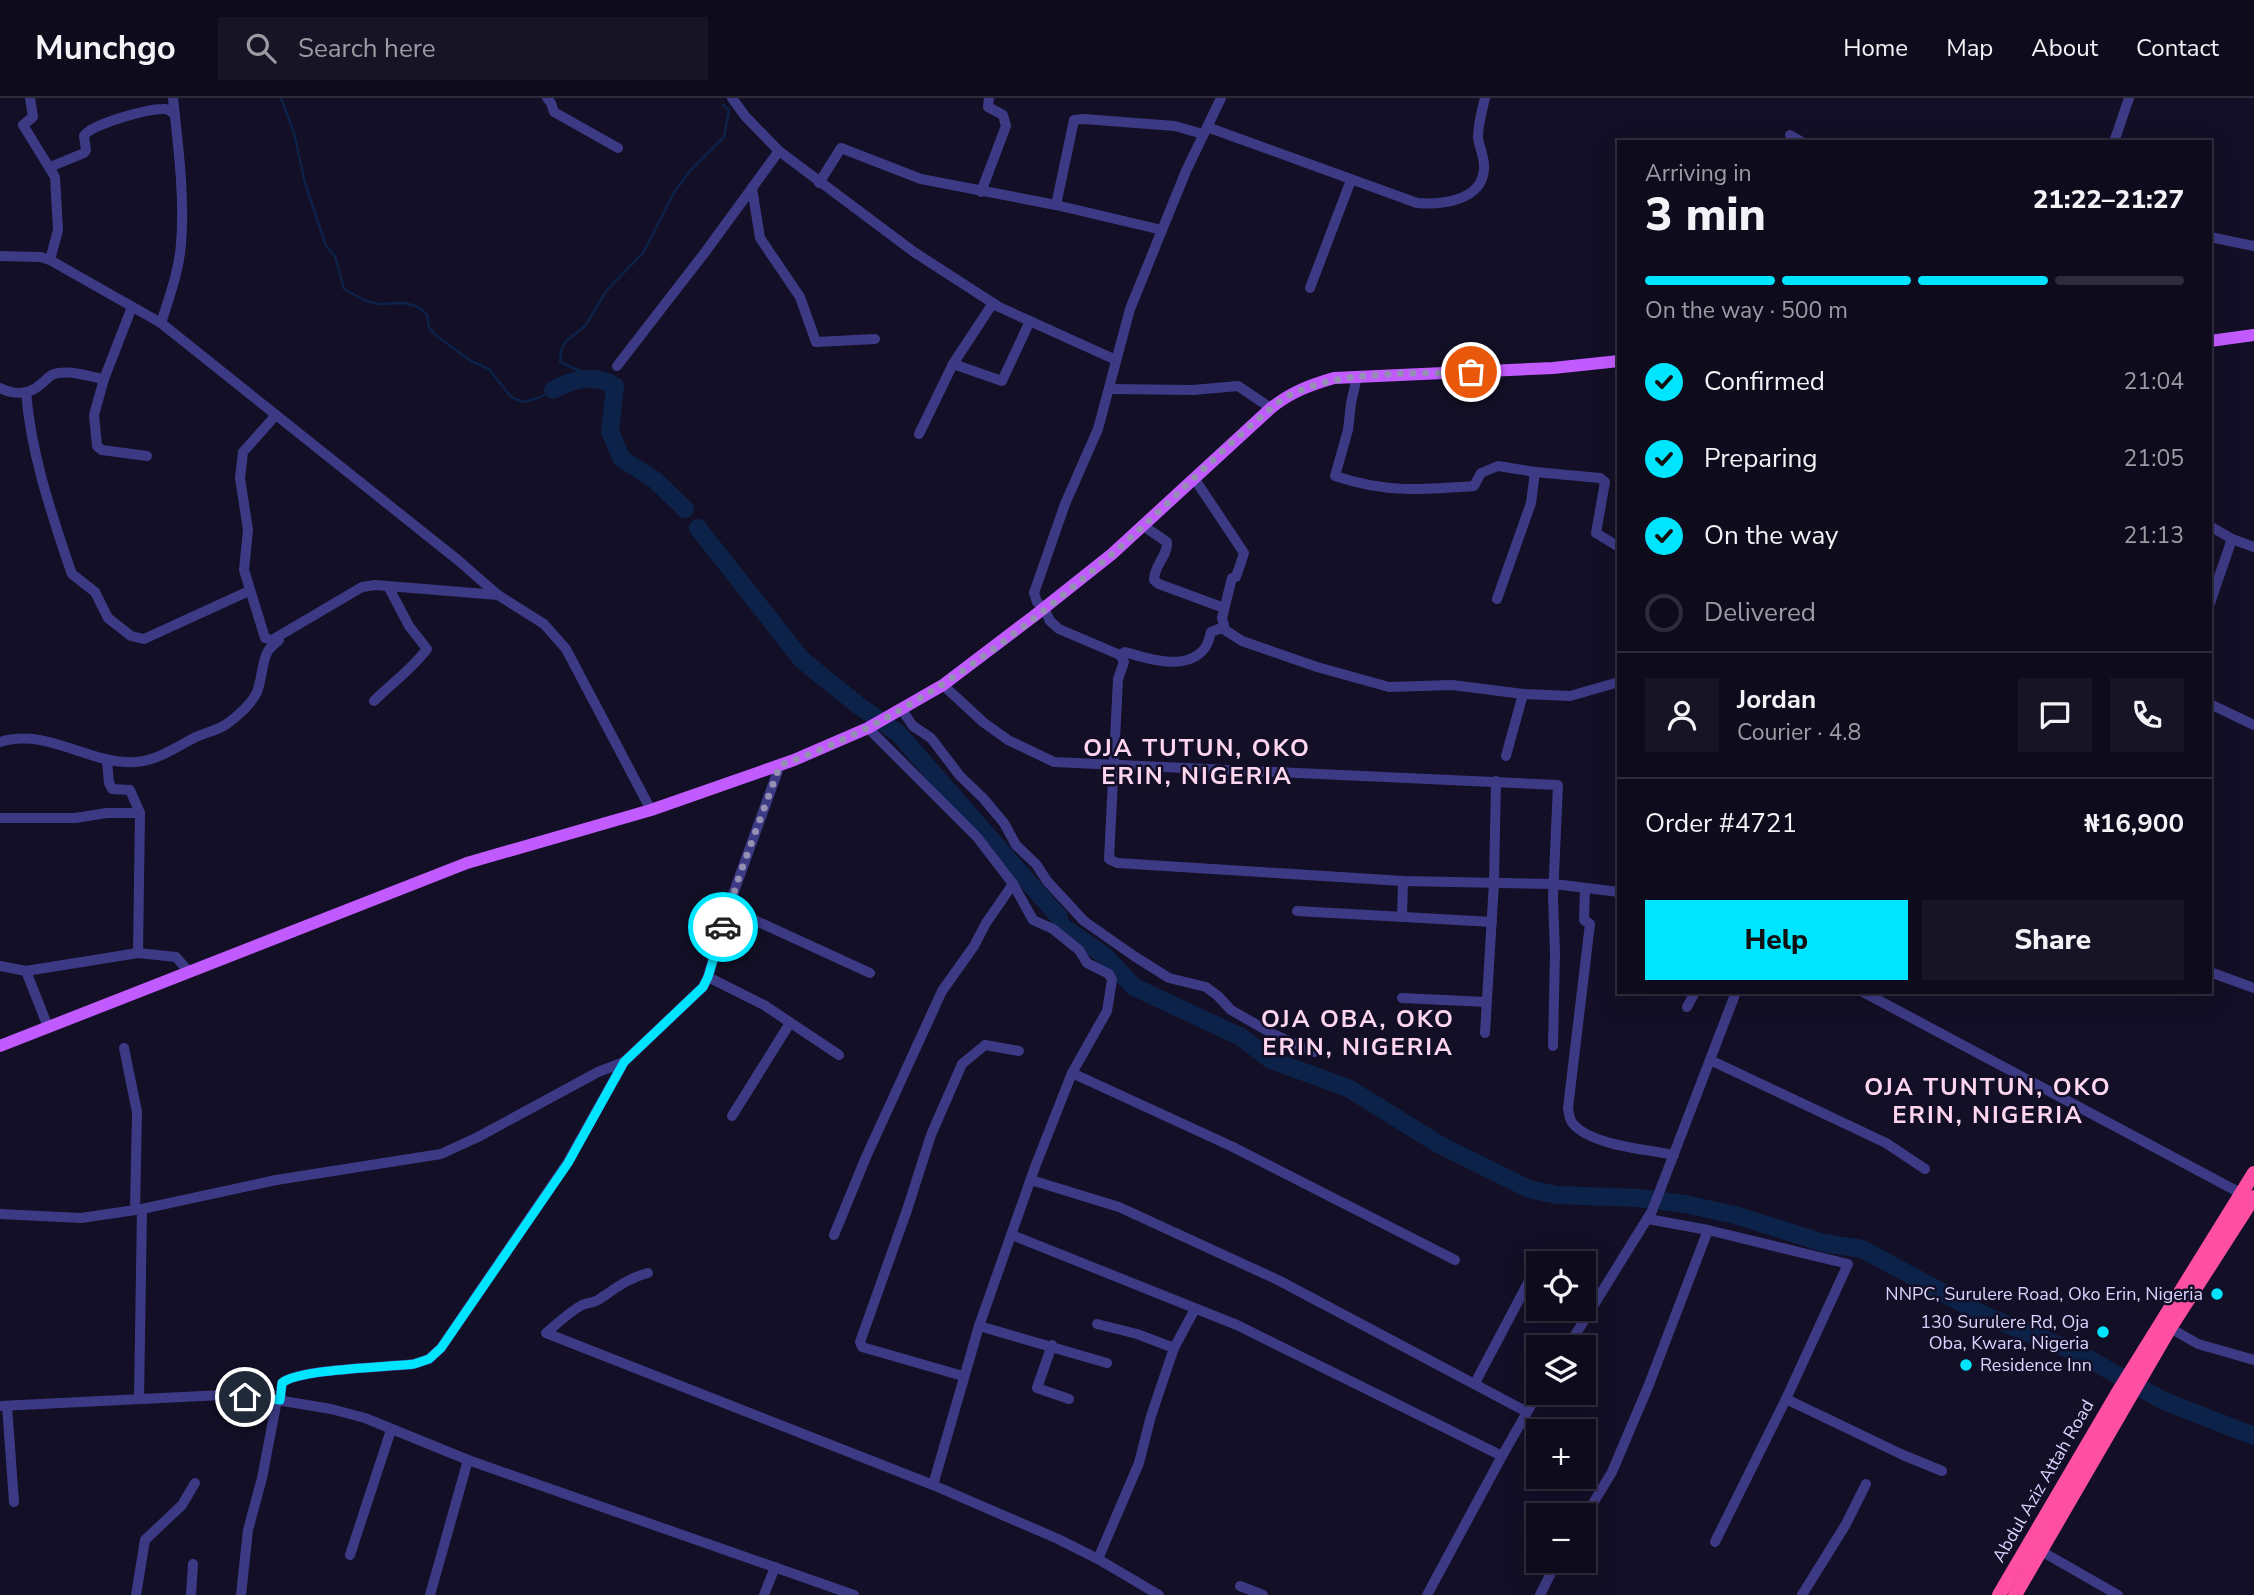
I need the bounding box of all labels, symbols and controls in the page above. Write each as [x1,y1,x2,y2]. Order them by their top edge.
search box [218,17,708,80]
text: Munchgo [35,26,176,71]
icon: search [242,29,280,67]
text: Search here [298,31,436,66]
text: Home [1843,32,1908,64]
text: Map [1946,32,1993,64]
text: About [2031,32,2098,64]
text: Contact [2136,32,2219,64]
text: Arriving in [1645,158,1752,189]
text: 21:22–21:27 [2033,182,2184,217]
text: 3 min [1645,183,1766,246]
text: On the way · 500 m [1645,295,1848,326]
pin [1441,342,1501,402]
icon: bag [1452,353,1490,391]
icon: check [1645,363,1683,401]
text: Confirmed [1704,364,1825,399]
text: 21:04 [2124,366,2184,397]
icon: check [1645,440,1683,478]
text: Preparing [1704,441,1817,476]
text: 21:05 [2124,443,2184,474]
icon: check [1645,517,1683,555]
text: On the way [1704,518,1838,553]
text: 21:13 [2124,520,2184,551]
text: Delivered [1704,595,1816,630]
button: person [1645,678,1719,752]
button: chat [2018,678,2092,752]
button: phone [2110,678,2184,752]
text: Jordan [1737,682,1816,717]
text: Courier · 4.8 [1737,717,1861,748]
district label: OJA TUTUN, OKO ERIN, NIGERIA [1083,732,1311,792]
text: Order #4721 [1645,806,1797,841]
text: ₦16,900 [2084,806,2184,841]
courier [688,892,758,962]
button: Help [1645,900,1908,980]
button: Share [1922,900,2184,980]
icon: car [704,908,742,946]
district label: OJA OBA, OKO ERIN, NIGERIA [1261,1003,1455,1063]
district label: OJA TUNTUN, OKO ERIN, NIGERIA [1864,1071,2112,1131]
map controls [1526,1251,1596,1573]
button: locate [1526,1251,1596,1321]
place label: NNPC, Surulere Road, Oko Erin, Nigeria [1885,1282,2203,1306]
marker: NNPC, Surulere Road, Oko Erin, Nigeria [2209,1286,2225,1302]
place label: 130 Surulere Rd, Oja Oba, Kwara, Nigeria [1920,1310,2089,1355]
marker: 130 Surulere Rd, Oja Oba, Kwara, Nigeria [2095,1324,2111,1340]
button: layers [1526,1335,1596,1405]
place label: Residence Inn [1980,1353,2092,1377]
marker: Residence Inn [1958,1357,1974,1373]
pin [215,1367,275,1427]
icon: home [226,1378,264,1416]
street label: Abdul Aziz Attah Road [1987,1395,2099,1567]
button: + [1526,1419,1596,1489]
button: − [1526,1503,1596,1573]

